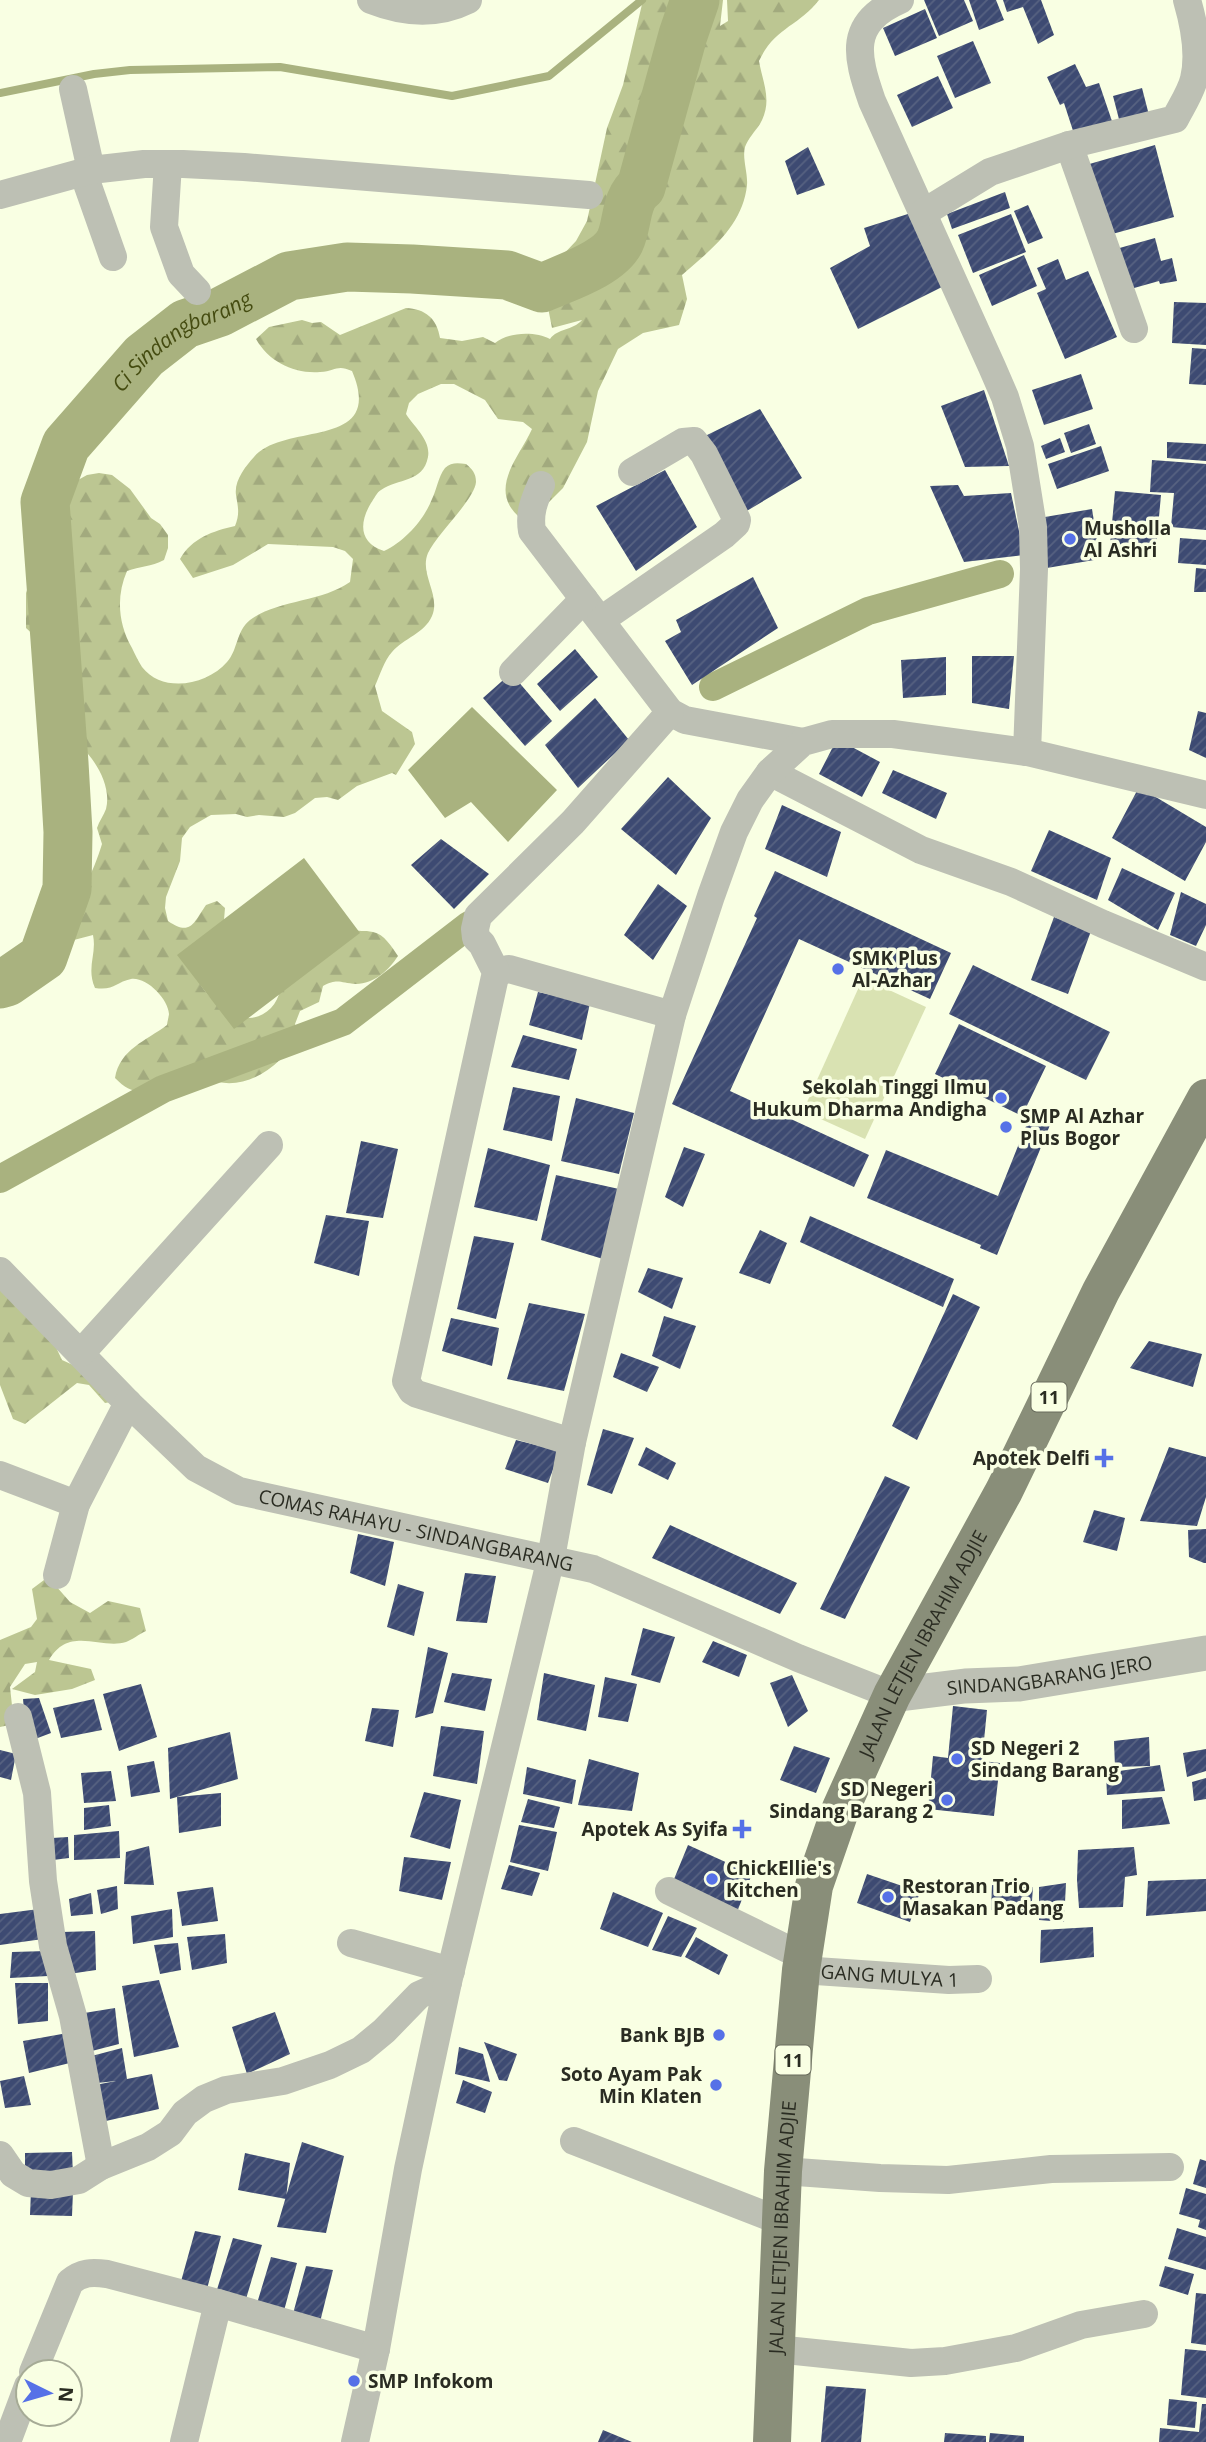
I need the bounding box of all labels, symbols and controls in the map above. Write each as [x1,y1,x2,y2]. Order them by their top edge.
water label: Ci Sindangbarang [105,284,257,397]
place label: Musholla Al Ashri [1084,515,1171,563]
marker: Musholla Al Ashri [1062,531,1078,547]
place label: SMK Plus Al-Azhar [852,945,938,993]
marker: SMK Plus Al-Azhar [830,961,846,977]
place label: Sekolah Tinggi Ilmu Hukum Dharma Andigha [752,1074,987,1122]
marker: Sekolah Tinggi Ilmu Hukum Dharma Andigha [993,1090,1009,1106]
place label: SMP Al Azhar Plus Bogor [1020,1103,1144,1151]
marker: SMP Al Azhar Plus Bogor [998,1119,1014,1135]
road number: 11 [1032,1382,1066,1412]
place label: Apotek Delfi [973,1445,1090,1471]
marker: Apotek Delfi [1096,1450,1112,1466]
street label: COMAS RAHAYU - SINDANGBARANG [256,1483,576,1577]
street label: JALAN LETJEN IBRAHIM ADJIE [852,1525,993,1764]
street label: SINDANGBARANG JERO [945,1649,1154,1701]
place label: SD Negeri 2 Sindang Barang [971,1735,1119,1783]
marker: SD Negeri 2 Sindang Barang [949,1751,965,1767]
place label: SD Negeri Sindang Barang 2 [769,1776,933,1824]
marker: SD Negeri Sindang Barang 2 [939,1792,955,1808]
place label: Apotek As Syifa [582,1816,728,1842]
marker: Apotek As Syifa [734,1821,750,1837]
place label: ChickEllie's Kitchen [726,1855,832,1903]
marker: ChickEllie's Kitchen [704,1871,720,1887]
place label: Restoran Trio Masakan Padang [902,1873,1063,1921]
marker: Restoran Trio Masakan Padang [880,1889,896,1905]
street label: GANG MULYA 1 [820,1958,959,1993]
place label: Bank BJB [620,2022,705,2048]
marker: Bank BJB [711,2027,727,2043]
road number: 11 [776,2046,810,2074]
place label: Soto Ayam Pak Min Klaten [561,2061,702,2109]
marker: Soto Ayam Pak Min Klaten [708,2077,724,2093]
street label: JALAN LETJEN IBRAHIM ADJIE [763,2100,802,2356]
north arrow [14,2358,84,2428]
place label: SMP Infokom [368,2368,493,2394]
marker: SMP Infokom [346,2373,362,2389]
text: N [52,2386,80,2403]

